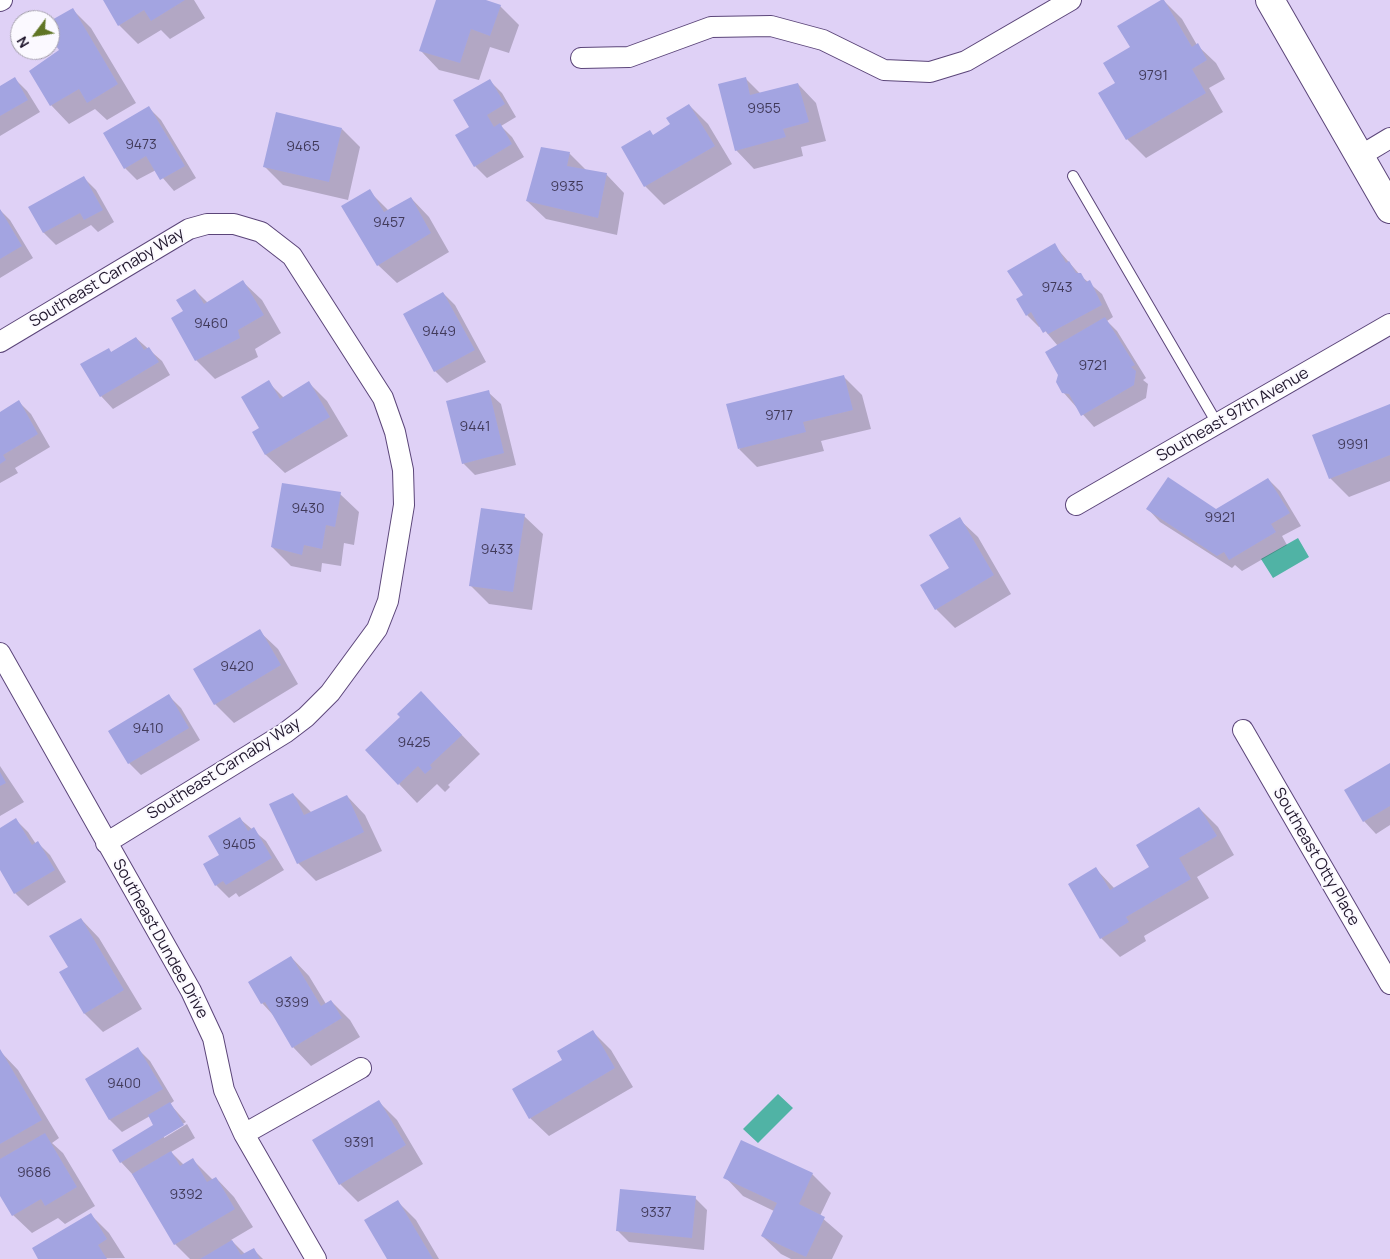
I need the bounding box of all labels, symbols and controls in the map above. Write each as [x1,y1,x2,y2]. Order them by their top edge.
north arrow [10,10,60,60]
text: N [12,33,33,52]
house number: 9791 [1138,68,1168,84]
house number: 9955 [747,101,781,117]
house number: 9473 [125,137,157,153]
house number: 9465 [286,139,320,155]
house number: 9935 [550,179,584,195]
house number: 9457 [373,215,405,231]
street label: Southeast Carnaby Way [26,224,188,332]
house number: 9743 [1042,280,1072,296]
house number: 9460 [194,316,228,332]
house number: 9449 [422,324,456,340]
house number: 9721 [1079,358,1107,374]
street label: Southeast 97th Avenue [1154,364,1312,466]
house number: 9717 [765,408,793,424]
house number: 9441 [460,419,490,435]
house number: 9991 [1337,437,1369,453]
house number: 9430 [291,501,325,517]
house number: 9921 [1205,510,1235,526]
house number: 9433 [481,542,513,558]
house number: 9420 [220,659,254,675]
street label: Southeast Carnaby Way [144,714,304,824]
house number: 9410 [133,721,163,737]
house number: 9425 [397,735,431,751]
street label: Southeast Otty Place [1269,785,1363,929]
house number: 9405 [222,837,256,853]
street label: Southeast Dundee Drive [108,856,212,1022]
house number: 9399 [275,995,309,1011]
house number: 9400 [107,1076,141,1092]
house number: 9391 [344,1135,374,1151]
house number: 9686 [17,1165,51,1181]
house number: 9392 [169,1187,203,1203]
house number: 9337 [640,1205,672,1221]

